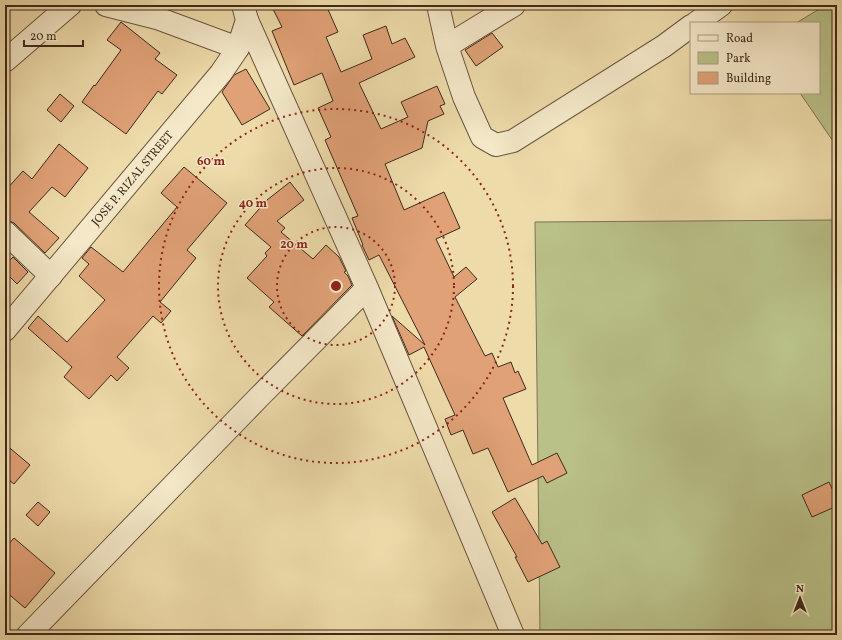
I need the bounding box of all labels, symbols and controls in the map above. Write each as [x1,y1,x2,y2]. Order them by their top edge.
scale bar [24,22,83,48]
legend [690,22,820,94]
text: 20 m [30,29,57,45]
text: Road [726,31,753,47]
text: Park [726,51,751,67]
text: Building [726,71,771,87]
street label: JOSE P. RIZAL STREET [88,128,178,230]
text: 60 m [197,154,225,170]
text: 40 m [239,196,268,212]
text: 20 m [280,237,308,253]
centre of rings [329,279,343,293]
north arrow [780,578,820,618]
text: N [796,582,804,597]

